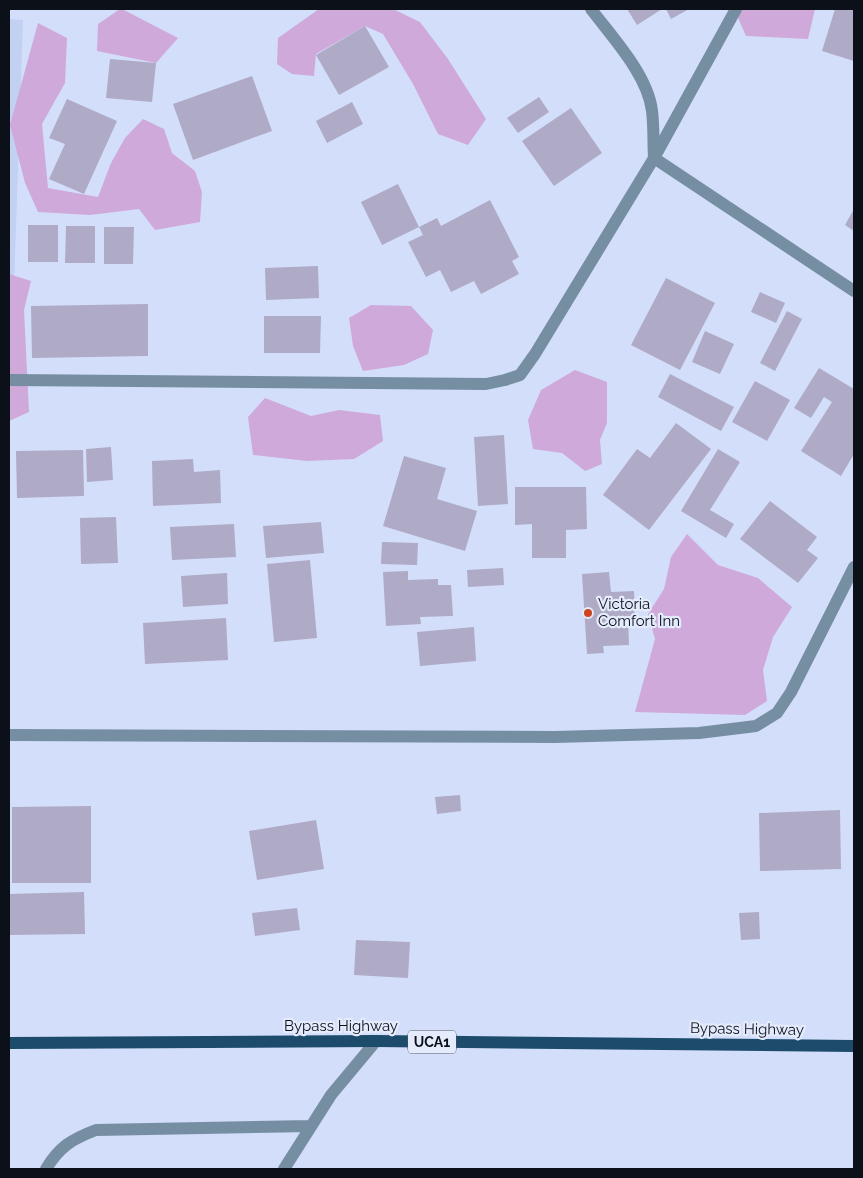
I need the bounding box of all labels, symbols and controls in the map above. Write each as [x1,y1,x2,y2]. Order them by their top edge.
place label: Victoria Comfort Inn [598,595,680,630]
marker: Victoria Comfort Inn [582,607,594,619]
street label: Bypass Highway [284,1017,398,1035]
street label: Bypass Highway [690,1019,804,1039]
road number: UCA1 [408,1030,456,1054]

